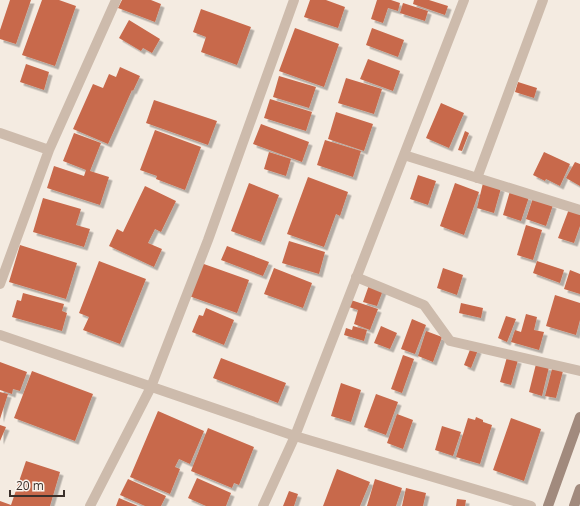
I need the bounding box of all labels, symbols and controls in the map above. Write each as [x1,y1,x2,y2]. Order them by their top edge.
scale bar [10,472,64,498]
text: 20 m [16,477,44,494]

